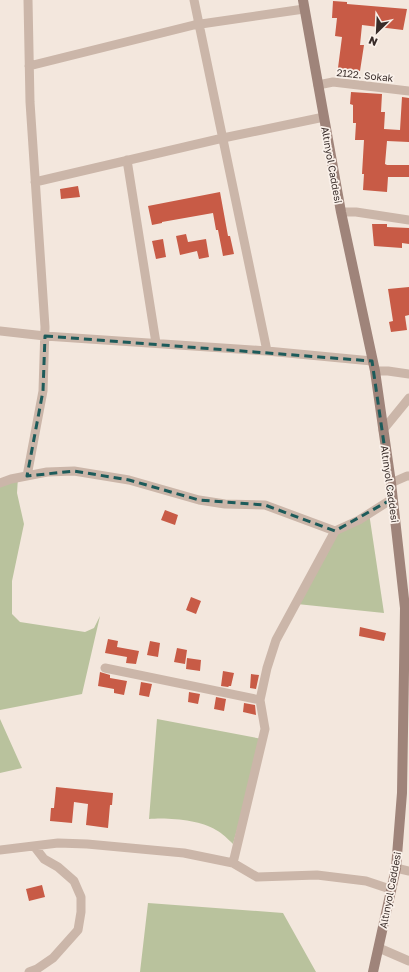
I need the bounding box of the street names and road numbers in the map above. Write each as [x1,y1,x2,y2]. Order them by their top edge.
street label: 2122. Sokak [336,66,394,84]
street label: Altınyol Caddesi [319,126,345,204]
street label: Altınyol Caddesi [379,445,401,523]
street label: Altınyol Caddesi [377,851,403,929]

